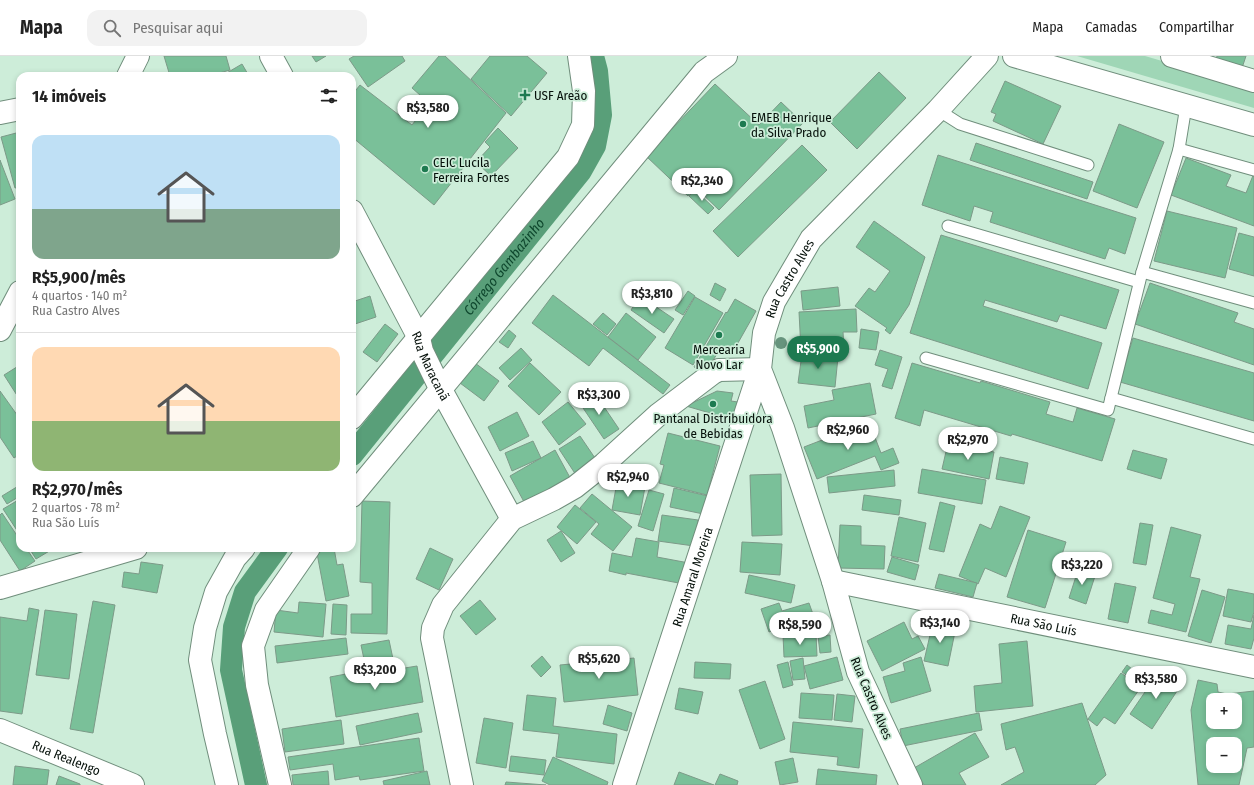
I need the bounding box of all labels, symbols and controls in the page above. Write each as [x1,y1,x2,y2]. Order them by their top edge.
search box [87,10,367,46]
text: Mapa [20,16,63,39]
icon: search [101,17,123,39]
text: Pesquisar aqui [133,19,223,37]
text: Mapa [1032,19,1063,36]
text: Camadas [1085,19,1137,36]
text: Compartilhar [1159,19,1234,36]
icon: filters [318,85,340,107]
text: 14 imóveis [32,86,106,107]
place label: USF Areão [534,88,587,103]
marker: USF Areão [519,89,531,101]
pin: R$3,580 [391,95,465,129]
text: R$3,580 [406,100,450,115]
place label: EMEB Henrique da Silva Prado [751,110,832,140]
marker: EMEB Henrique da Silva Prado [738,119,748,129]
place label: CEIC Lucila Ferreira Fortes [433,155,510,185]
icon: home [150,161,222,233]
marker: CEIC Lucila Ferreira Fortes [420,164,430,174]
pin: R$2,340 [665,168,739,202]
text: R$2,340 [681,173,723,188]
water label: Córrego Gambazinho [460,215,548,319]
street label: Rua Castro Alves [762,236,817,320]
text: R$5,900/mês [32,267,126,288]
pin: R$3,810 [615,281,689,315]
text: R$3,810 [631,286,673,301]
text: 4 quartos · 140 m² [32,288,127,303]
text: Rua Castro Alves [32,303,120,318]
street label: Rua Maracanã [409,329,452,403]
marker: Mercearia Novo Lar [714,330,724,340]
pin: R$5,900 [781,336,855,370]
text: R$5,900 [796,341,840,356]
place label: Mercearia Novo Lar [693,342,745,372]
icon: home [150,373,222,445]
pin: R$3,300 [562,382,636,416]
text: R$3,300 [577,387,621,402]
marker: Pantanal Distribuidora de Bebidas [708,399,718,409]
place label: Pantanal Distribuidora de Bebidas [653,411,773,441]
pin: R$2,960 [811,417,885,451]
text: R$2,960 [827,422,869,437]
pin: R$2,970 [931,427,1005,461]
text: R$2,970 [947,432,989,447]
pin: R$2,940 [591,464,665,498]
text: R$2,940 [607,469,649,484]
text: R$2,970/mês [32,479,123,500]
text: 2 quartos · 78 m² [32,500,120,515]
text: Rua São Luís [32,515,99,530]
street label: Rua Amaral Moreira [669,525,716,629]
pin: R$3,220 [1045,552,1119,586]
text: R$3,220 [1061,557,1103,572]
pin: R$3,140 [903,610,977,644]
street label: Rua São Luís [1009,610,1078,639]
pin: R$8,590 [763,612,837,646]
text: R$3,140 [920,615,960,630]
text: R$8,590 [778,617,822,632]
pin: R$5,620 [562,646,636,680]
text: R$5,620 [578,651,620,666]
street label: Rua Castro Alves [847,655,896,742]
pin: R$3,200 [338,657,412,691]
text: R$3,200 [354,662,396,677]
pin: R$3,580 [1119,666,1193,700]
text: R$3,580 [1134,671,1178,686]
map controls [1206,693,1242,773]
button: + [1206,693,1242,729]
street label: Rua Realengo [30,737,103,779]
button: − [1206,737,1242,773]

